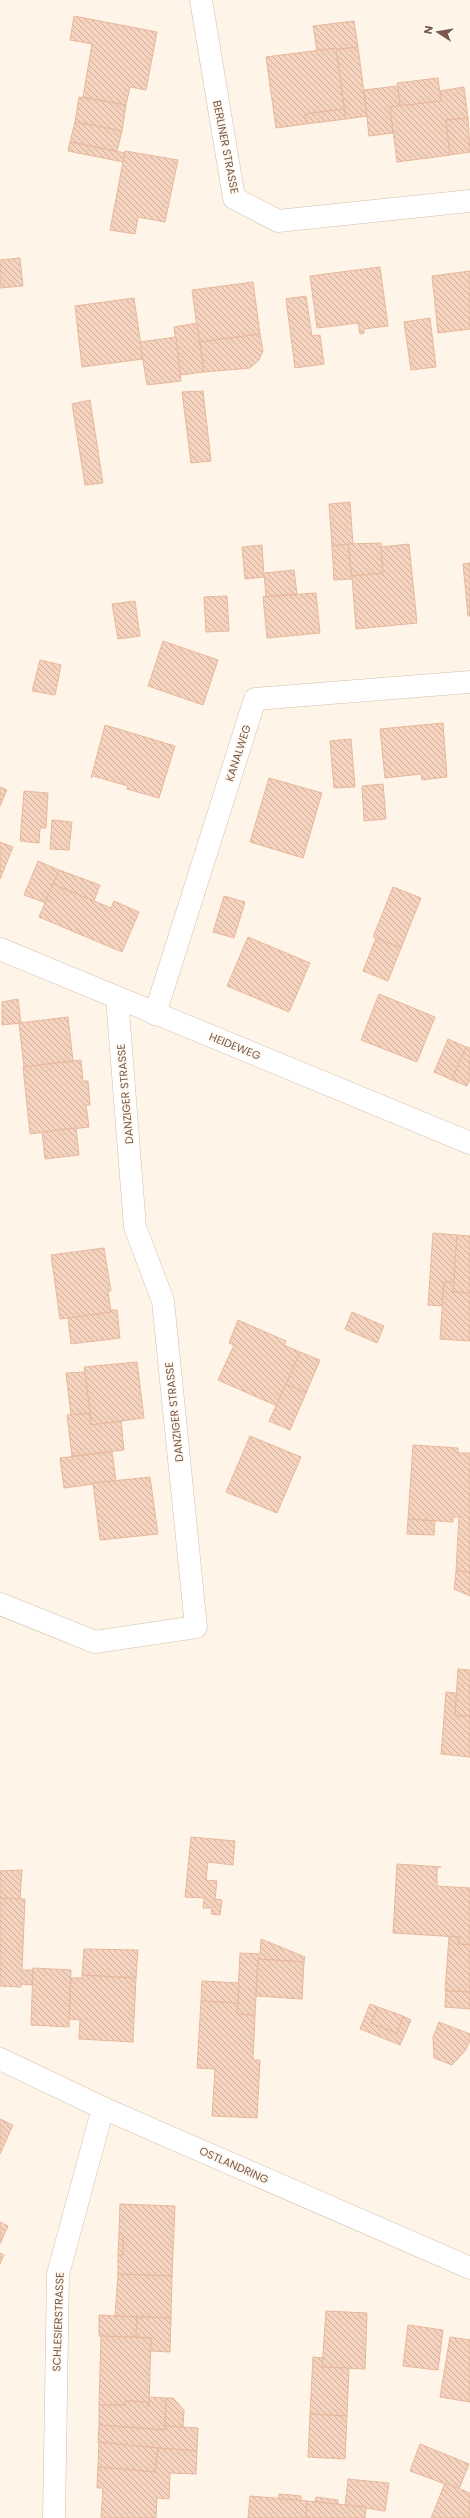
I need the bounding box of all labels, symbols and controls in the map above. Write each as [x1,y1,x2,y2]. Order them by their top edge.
north arrow [418,12,458,52]
text: N [420,24,437,36]
street label: BERLINER STRASSE [209,99,243,195]
street label: KANALWEG [221,722,255,783]
street label: HEIDEWEG [207,1028,264,1064]
street label: DANZIGER STRASSE [113,1043,137,1145]
street label: DANZIGER STRASSE [161,1361,187,1463]
street label: OSTLANDRING [197,2143,272,2188]
street label: SCHLESIERSTRASSE [48,2272,68,2372]

